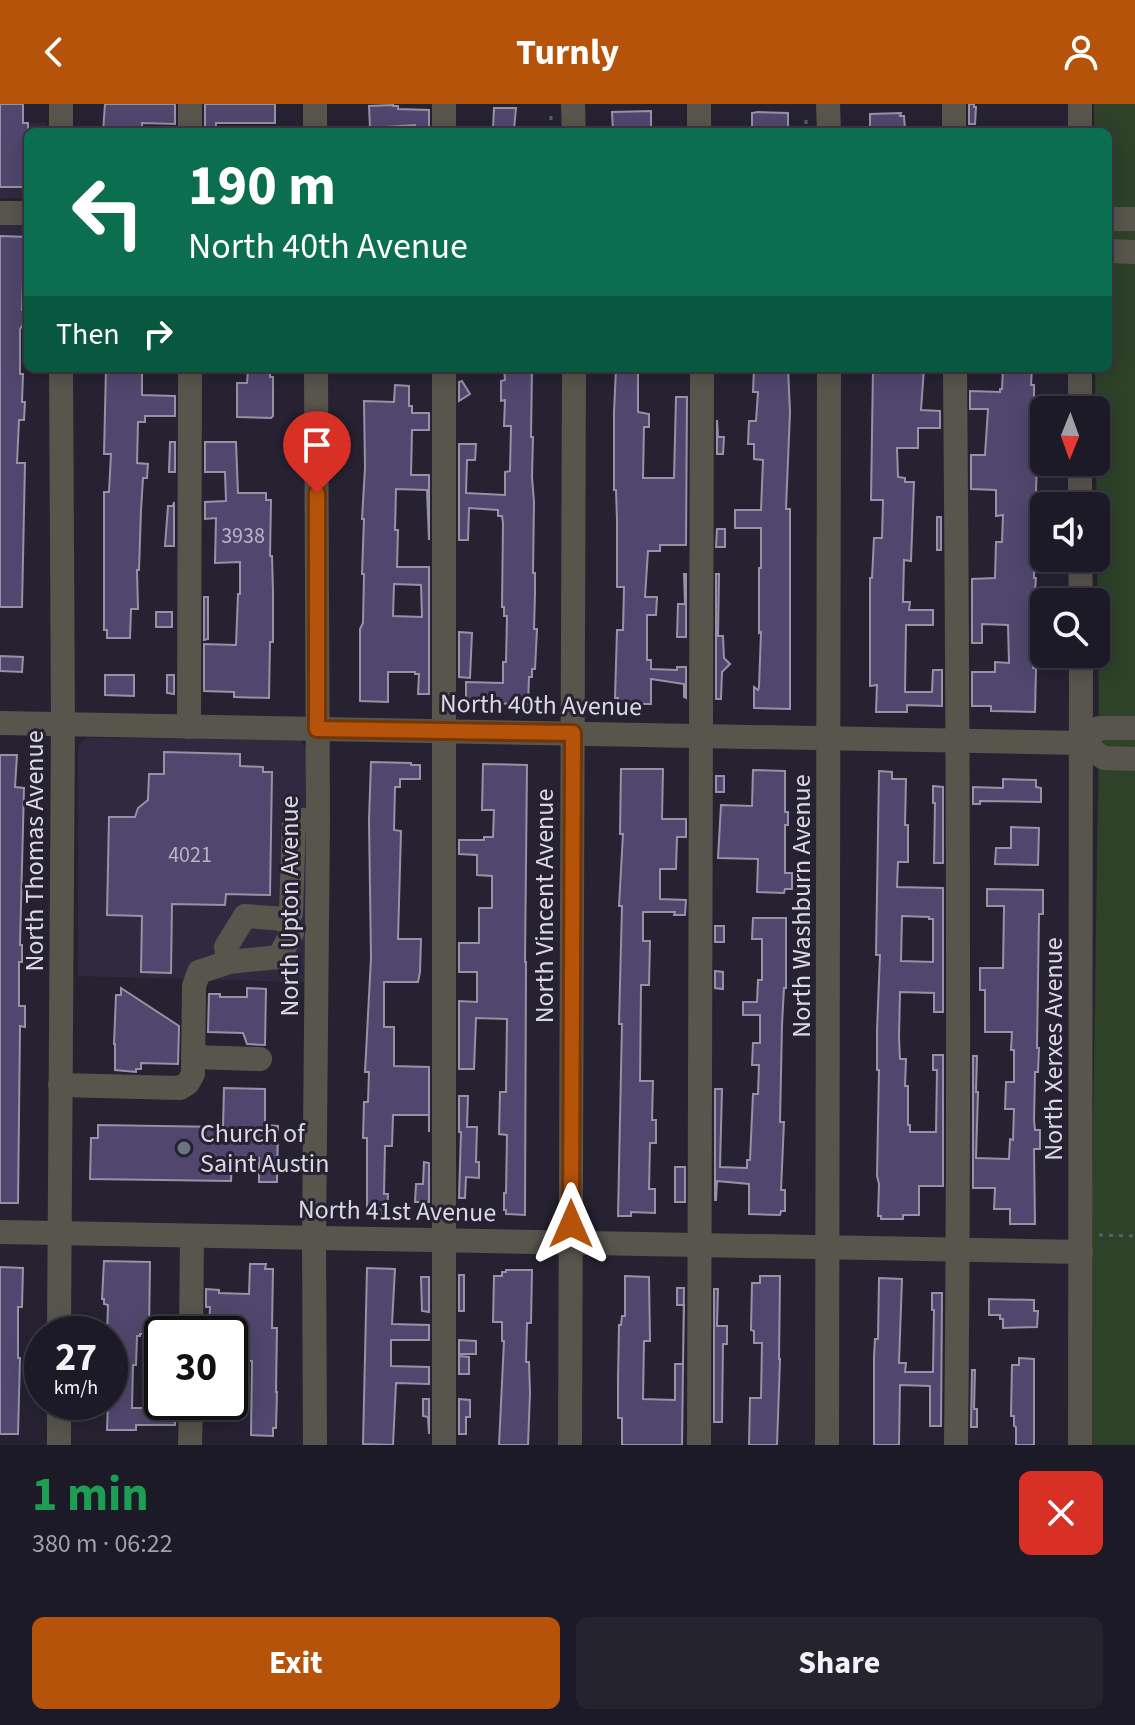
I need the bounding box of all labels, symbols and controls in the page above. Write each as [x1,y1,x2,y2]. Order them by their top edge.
text: Turnly [516,27,619,78]
icon: back [32,30,76,74]
icon: person [1059,30,1103,74]
text: 190 m [188,147,336,226]
icon: left [56,160,160,264]
text: North 40th Avenue [188,221,468,272]
icon: right [136,312,180,356]
text: Then [56,313,120,356]
north arrow [1030,396,1110,476]
map controls [1030,396,1110,668]
pin [283,411,351,493]
icon: arrive [295,423,339,467]
button: sound [1030,492,1110,572]
house number: 3938 [221,520,265,552]
button: search [1030,588,1110,668]
street label: North 40th Avenue [440,685,642,725]
street label: North Thomas Avenue [16,730,53,972]
street label: North Washburn Avenue [783,774,820,1038]
street label: North Vincent Avenue [526,789,563,1023]
street label: North Upton Avenue [271,796,308,1016]
house number: 4021 [168,839,212,871]
street label: North Xerxes Avenue [1035,937,1072,1161]
place label: Church of Saint Austin [200,1115,329,1182]
marker: Church of Saint Austin [175,1139,193,1157]
position arrow [529,1182,613,1266]
street label: North 41st Avenue [297,1191,497,1231]
speed limit sign: 30 [144,1316,248,1420]
text: 27 [55,1329,97,1386]
text: km/h [54,1374,98,1402]
text: 1 min [32,1461,149,1529]
button: close [1019,1471,1103,1555]
text: 380 m · 06:22 [32,1525,173,1562]
button: Exit [32,1617,560,1709]
button: Share [576,1617,1103,1709]

